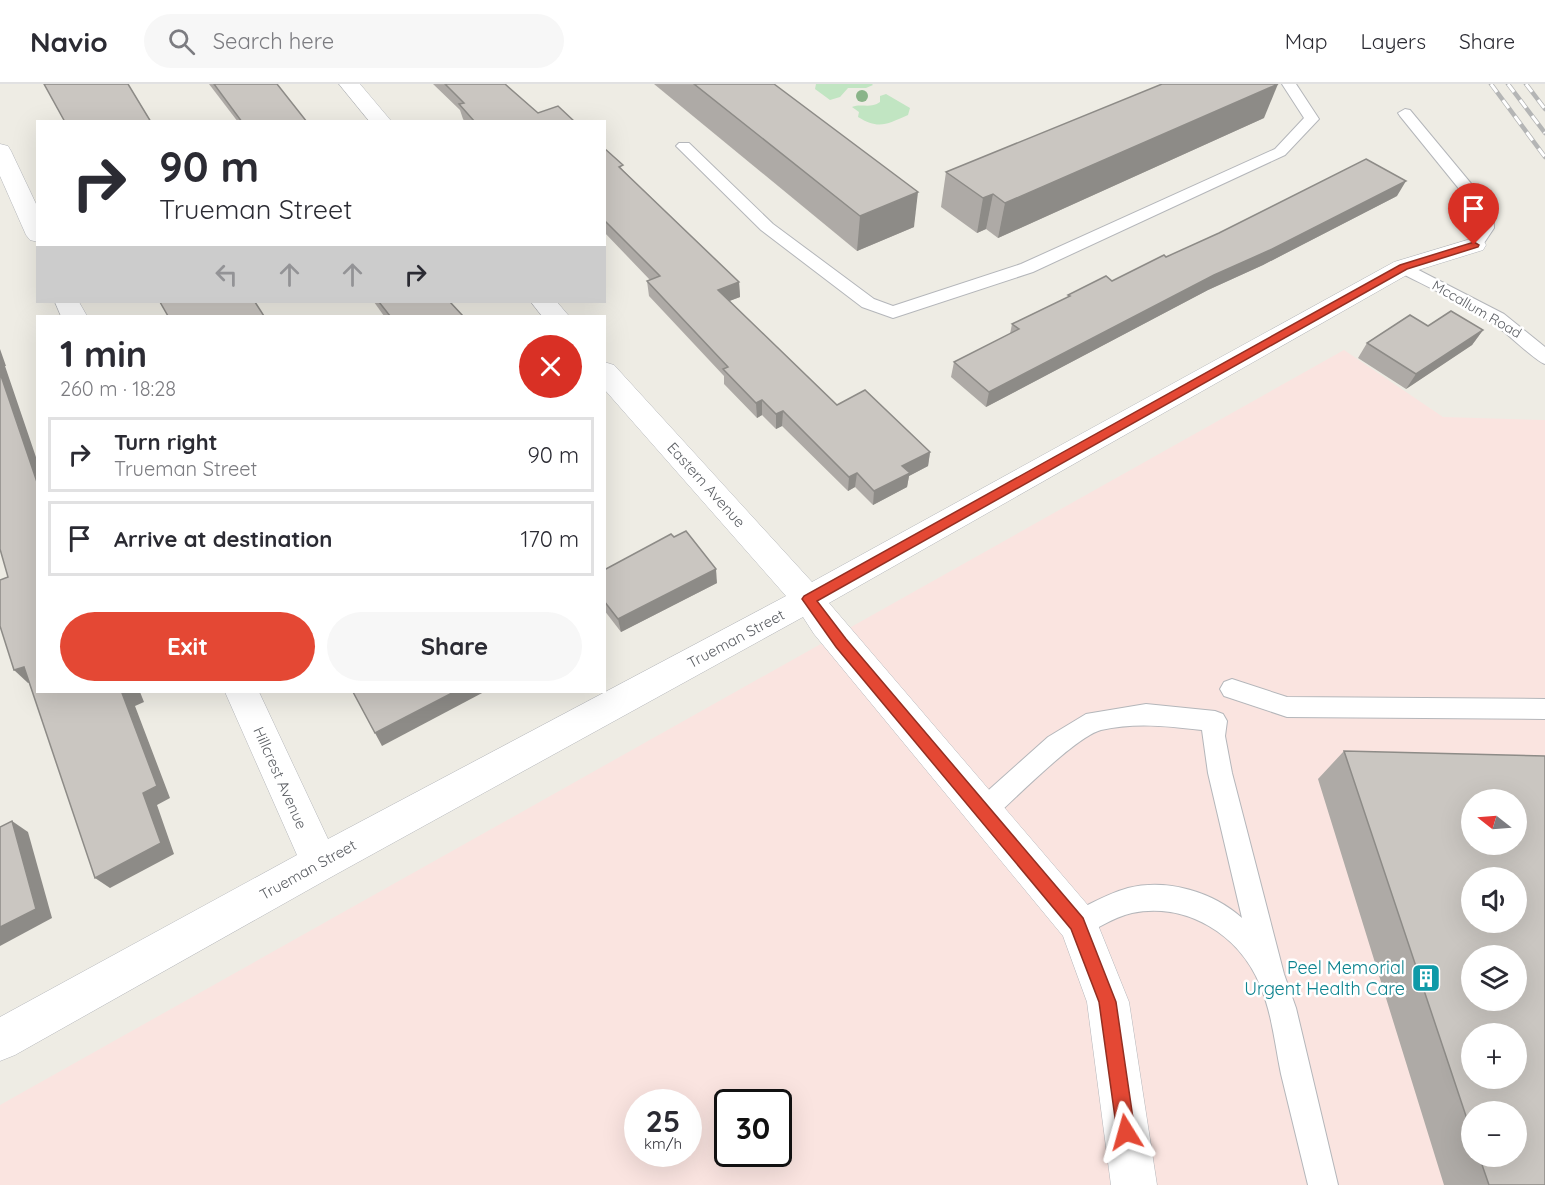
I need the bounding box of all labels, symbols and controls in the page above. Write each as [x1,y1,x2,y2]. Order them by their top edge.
search box [144,14,564,68]
text: Navio [30,24,108,59]
icon: search [165,25,198,58]
text: Search here [213,27,334,55]
text: Map [1285,28,1328,54]
text: Layers [1361,28,1426,54]
text: Share [1459,28,1515,54]
text: 90 m [159,140,259,193]
icon: right [60,144,138,222]
pin [1448,183,1499,245]
text: Trueman Street [159,192,352,226]
icon: arrive [1457,192,1490,225]
icon: left [210,258,243,291]
icon: ahead [273,258,306,291]
icon: ahead [336,258,369,291]
icon: right [399,258,432,291]
street label: Mccallum Road [1429,276,1525,342]
text: 1 min [60,331,147,376]
button: close [519,335,582,398]
text: 260 m · 18:28 [60,376,176,401]
text: Turn right [114,428,218,456]
icon: right [63,438,96,471]
street label: Eastern Avenue [663,438,750,531]
text: 90 m [528,441,579,469]
text: Trueman Street [114,456,257,481]
icon: arrive [63,522,96,555]
text: Arrive at destination [114,525,332,553]
text: 170 m [520,525,579,553]
street label: Trueman Street [684,605,788,672]
button: Exit [60,612,315,681]
button: Share [327,612,582,681]
street label: Hillcrest Avenue [249,724,311,832]
north arrow [1461,789,1527,855]
map controls [1461,789,1527,1167]
street label: Trueman Street [256,835,359,904]
button: sound [1461,867,1527,933]
button: layers [1461,945,1527,1011]
place label: Peel Memorial Urgent Health Care [1244,956,1405,1000]
building icon: Peel Memorial Urgent Health Care [1410,962,1442,994]
button: + [1461,1023,1527,1089]
speed limit sign: 30 [714,1089,792,1167]
position arrow [1094,1100,1158,1164]
button: − [1461,1101,1527,1167]
text: 25 [646,1102,680,1140]
text: km/h [644,1134,682,1153]

